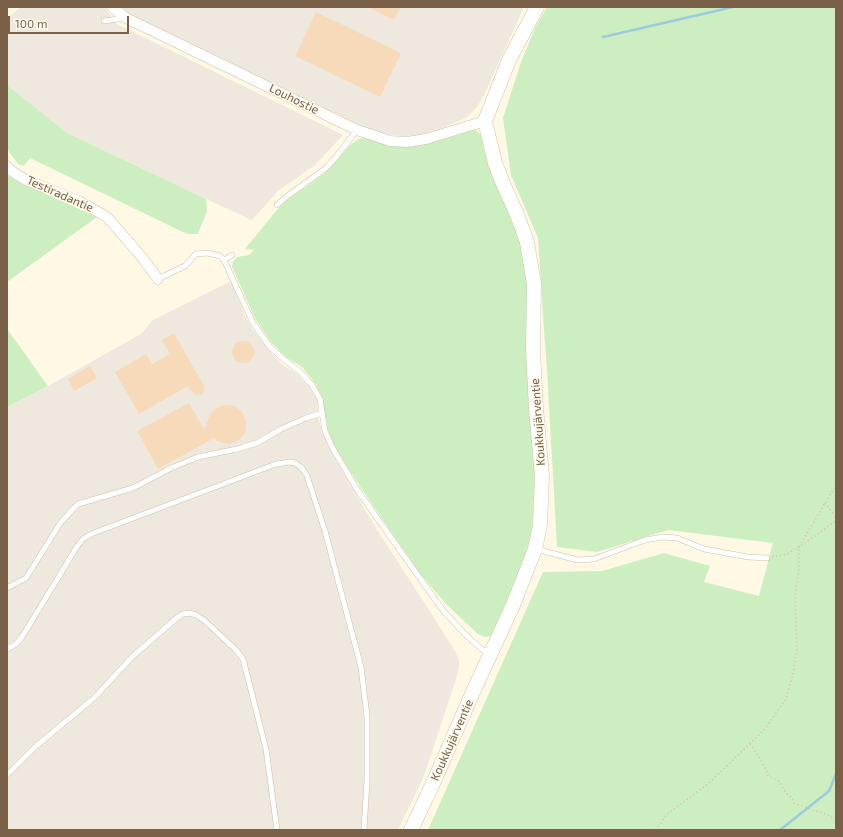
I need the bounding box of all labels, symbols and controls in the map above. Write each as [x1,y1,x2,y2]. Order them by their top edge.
scale bar [10,8,131,34]
text: 100 m [15,16,47,30]
street label: Louhostie [267,81,321,117]
street label: Testiradantie [24,173,96,215]
street label: Koukkujärventie [528,378,548,466]
street label: Koukkujärventie [428,697,476,783]

